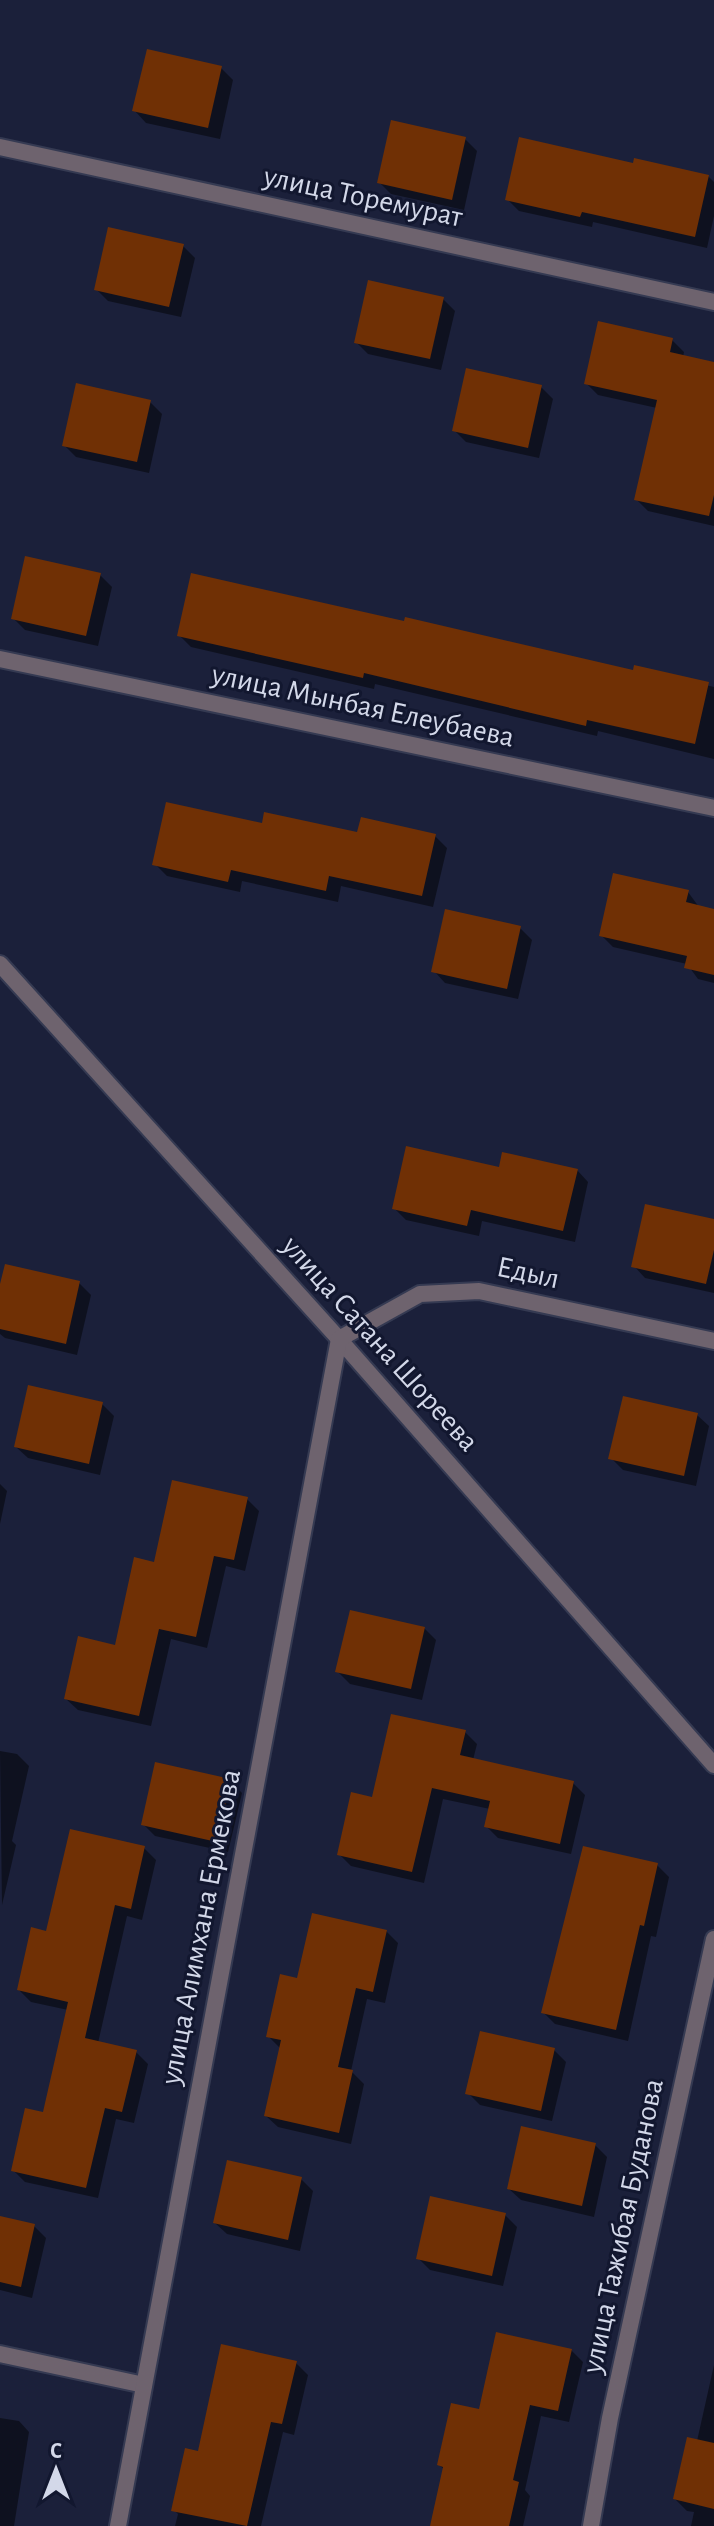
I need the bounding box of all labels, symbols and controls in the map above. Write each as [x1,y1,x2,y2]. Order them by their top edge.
street label: улица Торемурат [260,161,465,233]
street label: улица Мынбая Елеубаева [208,659,517,753]
street label: улица Сатана Шореева [275,1230,484,1457]
street label: Едыл [494,1252,562,1294]
street label: улица Алимхана Ермекова [155,1767,246,2088]
street label: улица Тажибая Буданова [577,2076,669,2377]
north arrow [16,2430,96,2510]
text: С [50,2440,62,2462]

